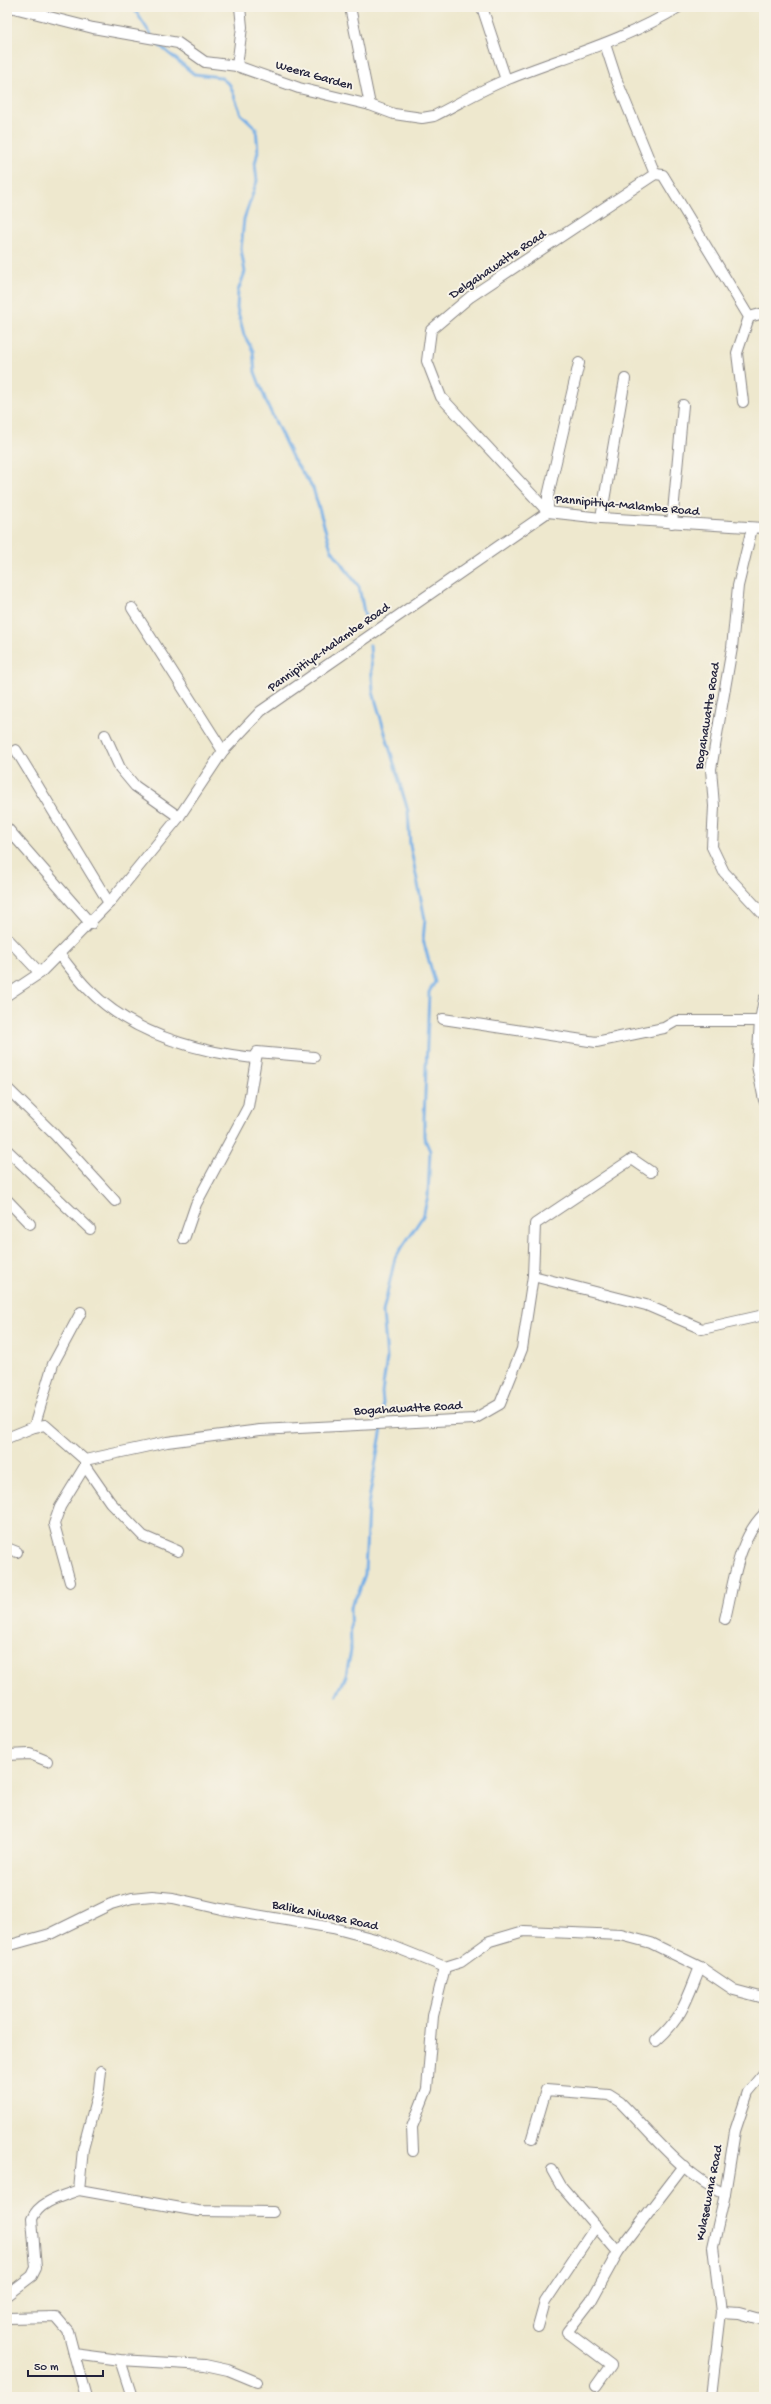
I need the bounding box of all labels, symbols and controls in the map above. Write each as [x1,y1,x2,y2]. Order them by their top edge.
street label: Weera Garden [274,58,355,94]
street label: Delgahawatte Road [446,226,550,303]
street label: Pannipitiya-Malambe Road [553,492,701,520]
street label: Pannipitiya-Malambe Road [264,599,394,696]
street label: Bogahawatte Road [692,660,724,772]
street label: Bogahawatte Road [353,1399,464,1419]
street label: Balika Niwasa Road [270,1897,381,1935]
street label: Kulasewana Road [693,2143,727,2242]
scale bar [28,2352,103,2378]
text: 50 m [34,2361,59,2375]

